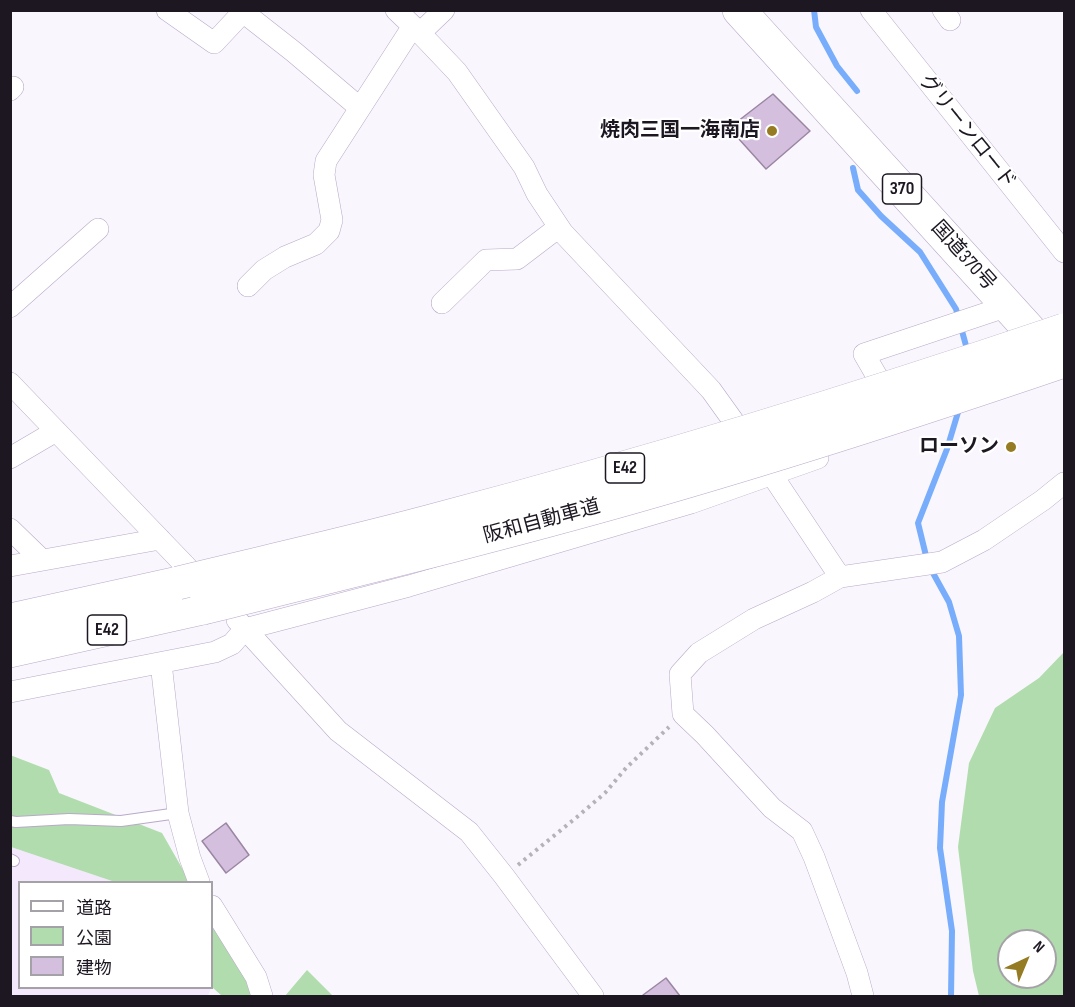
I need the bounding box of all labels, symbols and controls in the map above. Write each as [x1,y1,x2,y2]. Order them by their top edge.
street label: グリーンロード [914,70,1020,194]
place label: 焼肉三国一海南店 [600,119,760,143]
marker: 焼肉三国一海南店 [765,124,779,138]
road number: 370 [882,174,922,204]
street label: 国道370号 [926,216,1000,296]
place label: ローソン [919,435,999,459]
marker: ローソン [1004,440,1018,454]
road number: E42 [606,453,644,483]
street label: 阪和自動車道 [481,495,603,549]
road number: E42 [88,615,126,645]
legend [18,881,213,989]
text: 道路 [76,898,112,919]
text: 公園 [76,928,112,949]
north arrow [997,929,1057,989]
text: N [1029,937,1048,957]
text: 建物 [76,958,112,979]

